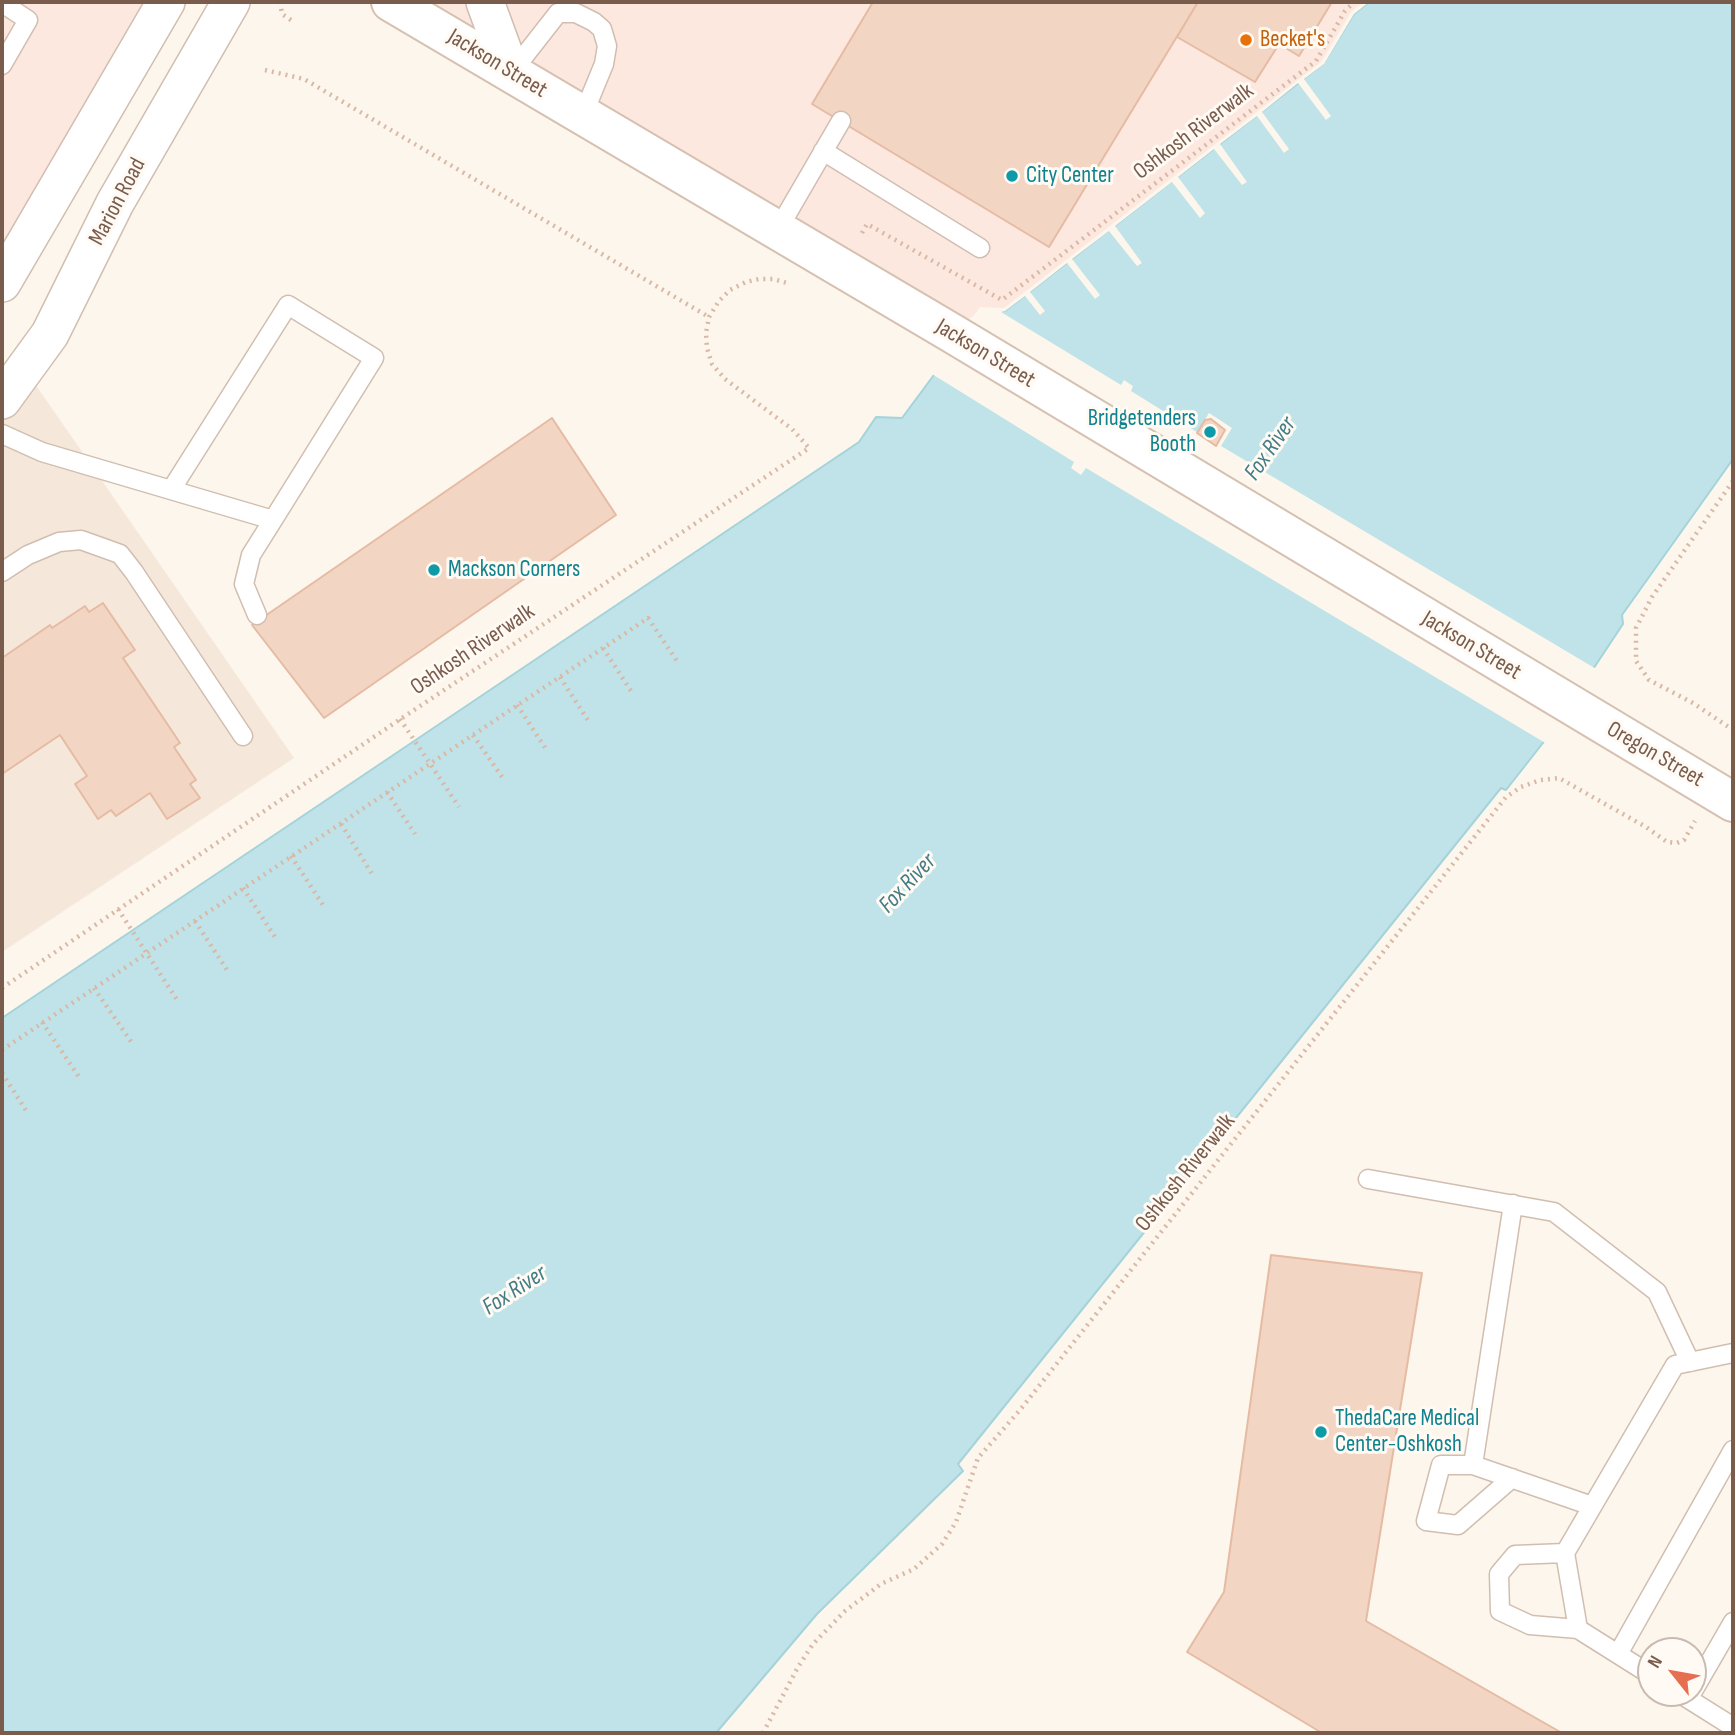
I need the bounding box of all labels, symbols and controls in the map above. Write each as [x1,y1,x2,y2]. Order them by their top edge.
street label: Jackson Street [442,24,552,104]
place label: Becket's [1260,26,1325,54]
marker: Becket's [1238,32,1254,48]
street label: Oshkosh Riverwalk [1128,78,1260,186]
street label: Marion Road [84,154,152,250]
place label: City Center [1026,162,1114,190]
marker: City Center [1004,168,1020,184]
street label: Jackson Street [930,314,1040,394]
place label: Bridgetenders Booth [1088,405,1196,459]
water label: Fox River [1239,412,1303,486]
marker: Bridgetenders Booth [1202,424,1218,440]
place label: Mackson Corners [448,556,580,584]
marker: Mackson Corners [426,562,442,578]
street label: Oshkosh Riverwalk [406,598,540,702]
street label: Jackson Street [1416,606,1526,686]
street label: Oregon Street [1602,716,1708,794]
water label: Fox River [873,848,943,920]
street label: Oshkosh Riverwalk [1130,1109,1242,1237]
water label: Fox River [477,1260,553,1322]
place label: ThedaCare Medical Center-Oshkosh [1335,1405,1479,1459]
marker: ThedaCare Medical Center-Oshkosh [1313,1424,1329,1440]
north arrow [1637,1637,1707,1707]
text: N [1643,1652,1668,1672]

